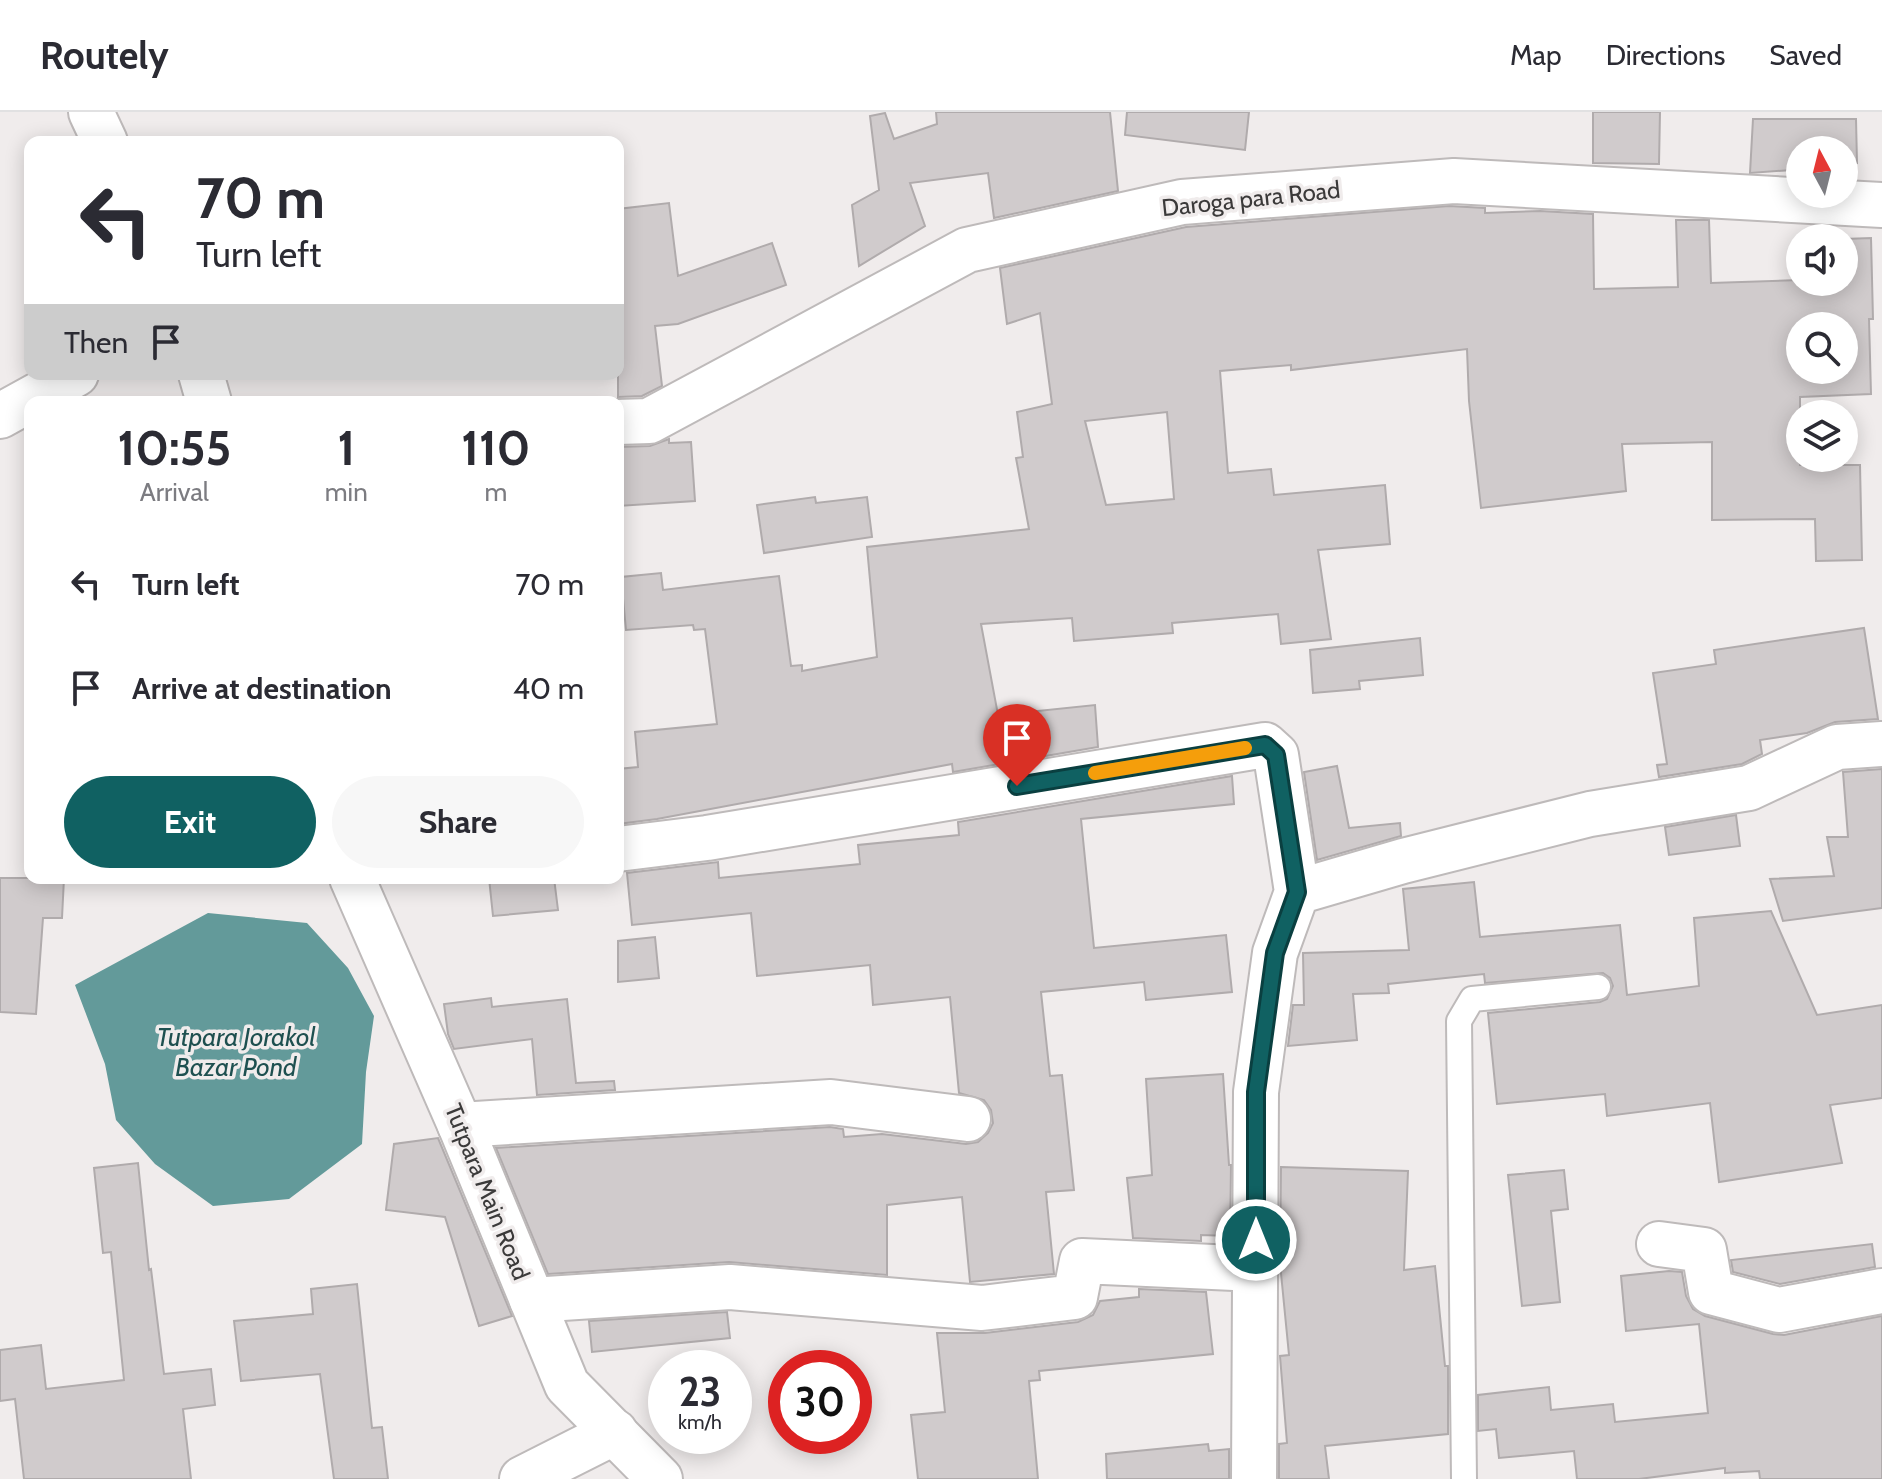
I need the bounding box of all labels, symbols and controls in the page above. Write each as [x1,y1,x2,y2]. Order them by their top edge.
text: Routely [40,32,169,79]
text: Map [1510,38,1562,72]
text: Directions [1606,38,1725,72]
text: Saved [1769,38,1842,72]
north arrow [1786,136,1858,208]
map controls [1786,136,1858,472]
text: 70 m [196,164,325,232]
icon: left [64,168,168,272]
street label: Daroga para Road [1160,175,1342,222]
button: sound [1786,224,1858,296]
text: Turn left [196,232,321,276]
button: search [1786,312,1858,384]
icon: arrive [144,320,188,364]
text: Then [64,324,128,361]
button: layers [1786,400,1858,472]
text: 10:55 [118,419,231,477]
text: 1 [337,419,355,477]
text: 110 [461,419,530,477]
text: Arrival [140,476,209,508]
text: min [325,476,368,508]
text: m [484,476,507,508]
icon: left [64,562,108,606]
text: Turn left [132,566,240,603]
text: 70 m [515,566,584,603]
icon: arrive [64,666,108,710]
text: Arrive at destination [132,670,392,707]
text: 40 m [513,670,584,707]
pin [983,704,1051,786]
icon: arrive [995,716,1039,760]
button: Exit [64,776,316,868]
button: Share [332,776,584,868]
water label: Tutpara Jorakol Bazar Pond [156,1021,316,1083]
street label: Tutpara Main Road [439,1099,536,1284]
position arrow [1214,1198,1298,1282]
speed limit sign: 30 [768,1350,872,1454]
text: 23 [679,1367,721,1416]
text: km/h [678,1410,722,1434]

